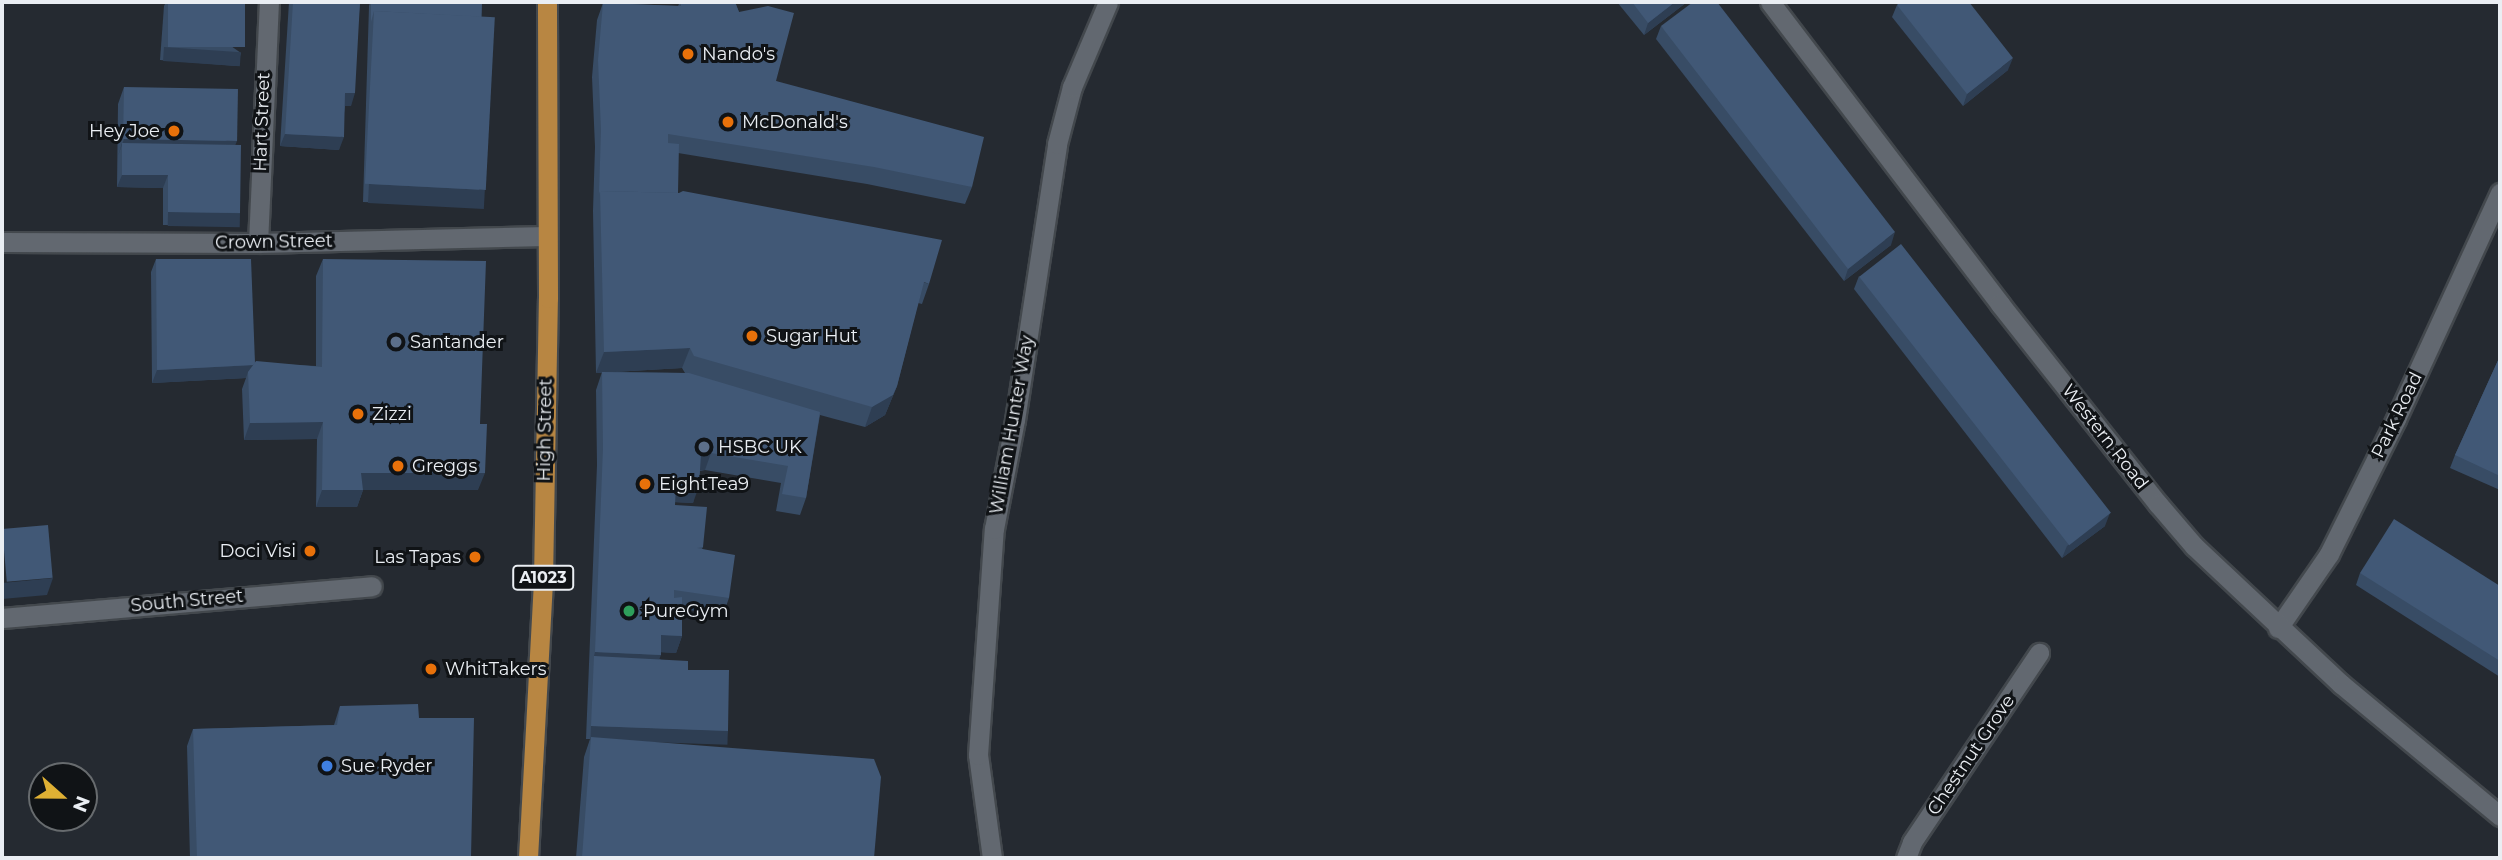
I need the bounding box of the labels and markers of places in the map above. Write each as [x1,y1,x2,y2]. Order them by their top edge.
place label: Nando's [702,43,775,65]
marker: Nando's [680,46,696,62]
place label: McDonald's [742,111,848,133]
marker: McDonald's [720,114,736,130]
place label: Hey Joe [89,120,160,142]
marker: Hey Joe [166,123,182,139]
place label: Sugar Hut [766,325,858,347]
marker: Sugar Hut [744,328,760,344]
place label: Santander [410,331,504,353]
marker: Santander [388,334,404,350]
place label: Zizzi [372,403,412,425]
marker: Zizzi [350,406,366,422]
place label: HSBC UK [718,436,802,458]
marker: HSBC UK [696,439,712,455]
place label: Greggs [412,455,477,477]
marker: Greggs [390,458,406,474]
place label: EightTea9 [659,473,749,495]
marker: EightTea9 [637,476,653,492]
place label: Doci Visi [220,540,296,562]
marker: Doci Visi [302,543,318,559]
place label: Las Tapas [374,546,461,568]
marker: Las Tapas [467,549,483,565]
place label: PureGym [643,600,729,622]
marker: PureGym [621,603,637,619]
place label: WhitTakers [445,658,546,680]
marker: WhitTakers [423,661,439,677]
place label: Sue Ryder [341,755,433,777]
marker: Sue Ryder [319,758,335,774]

